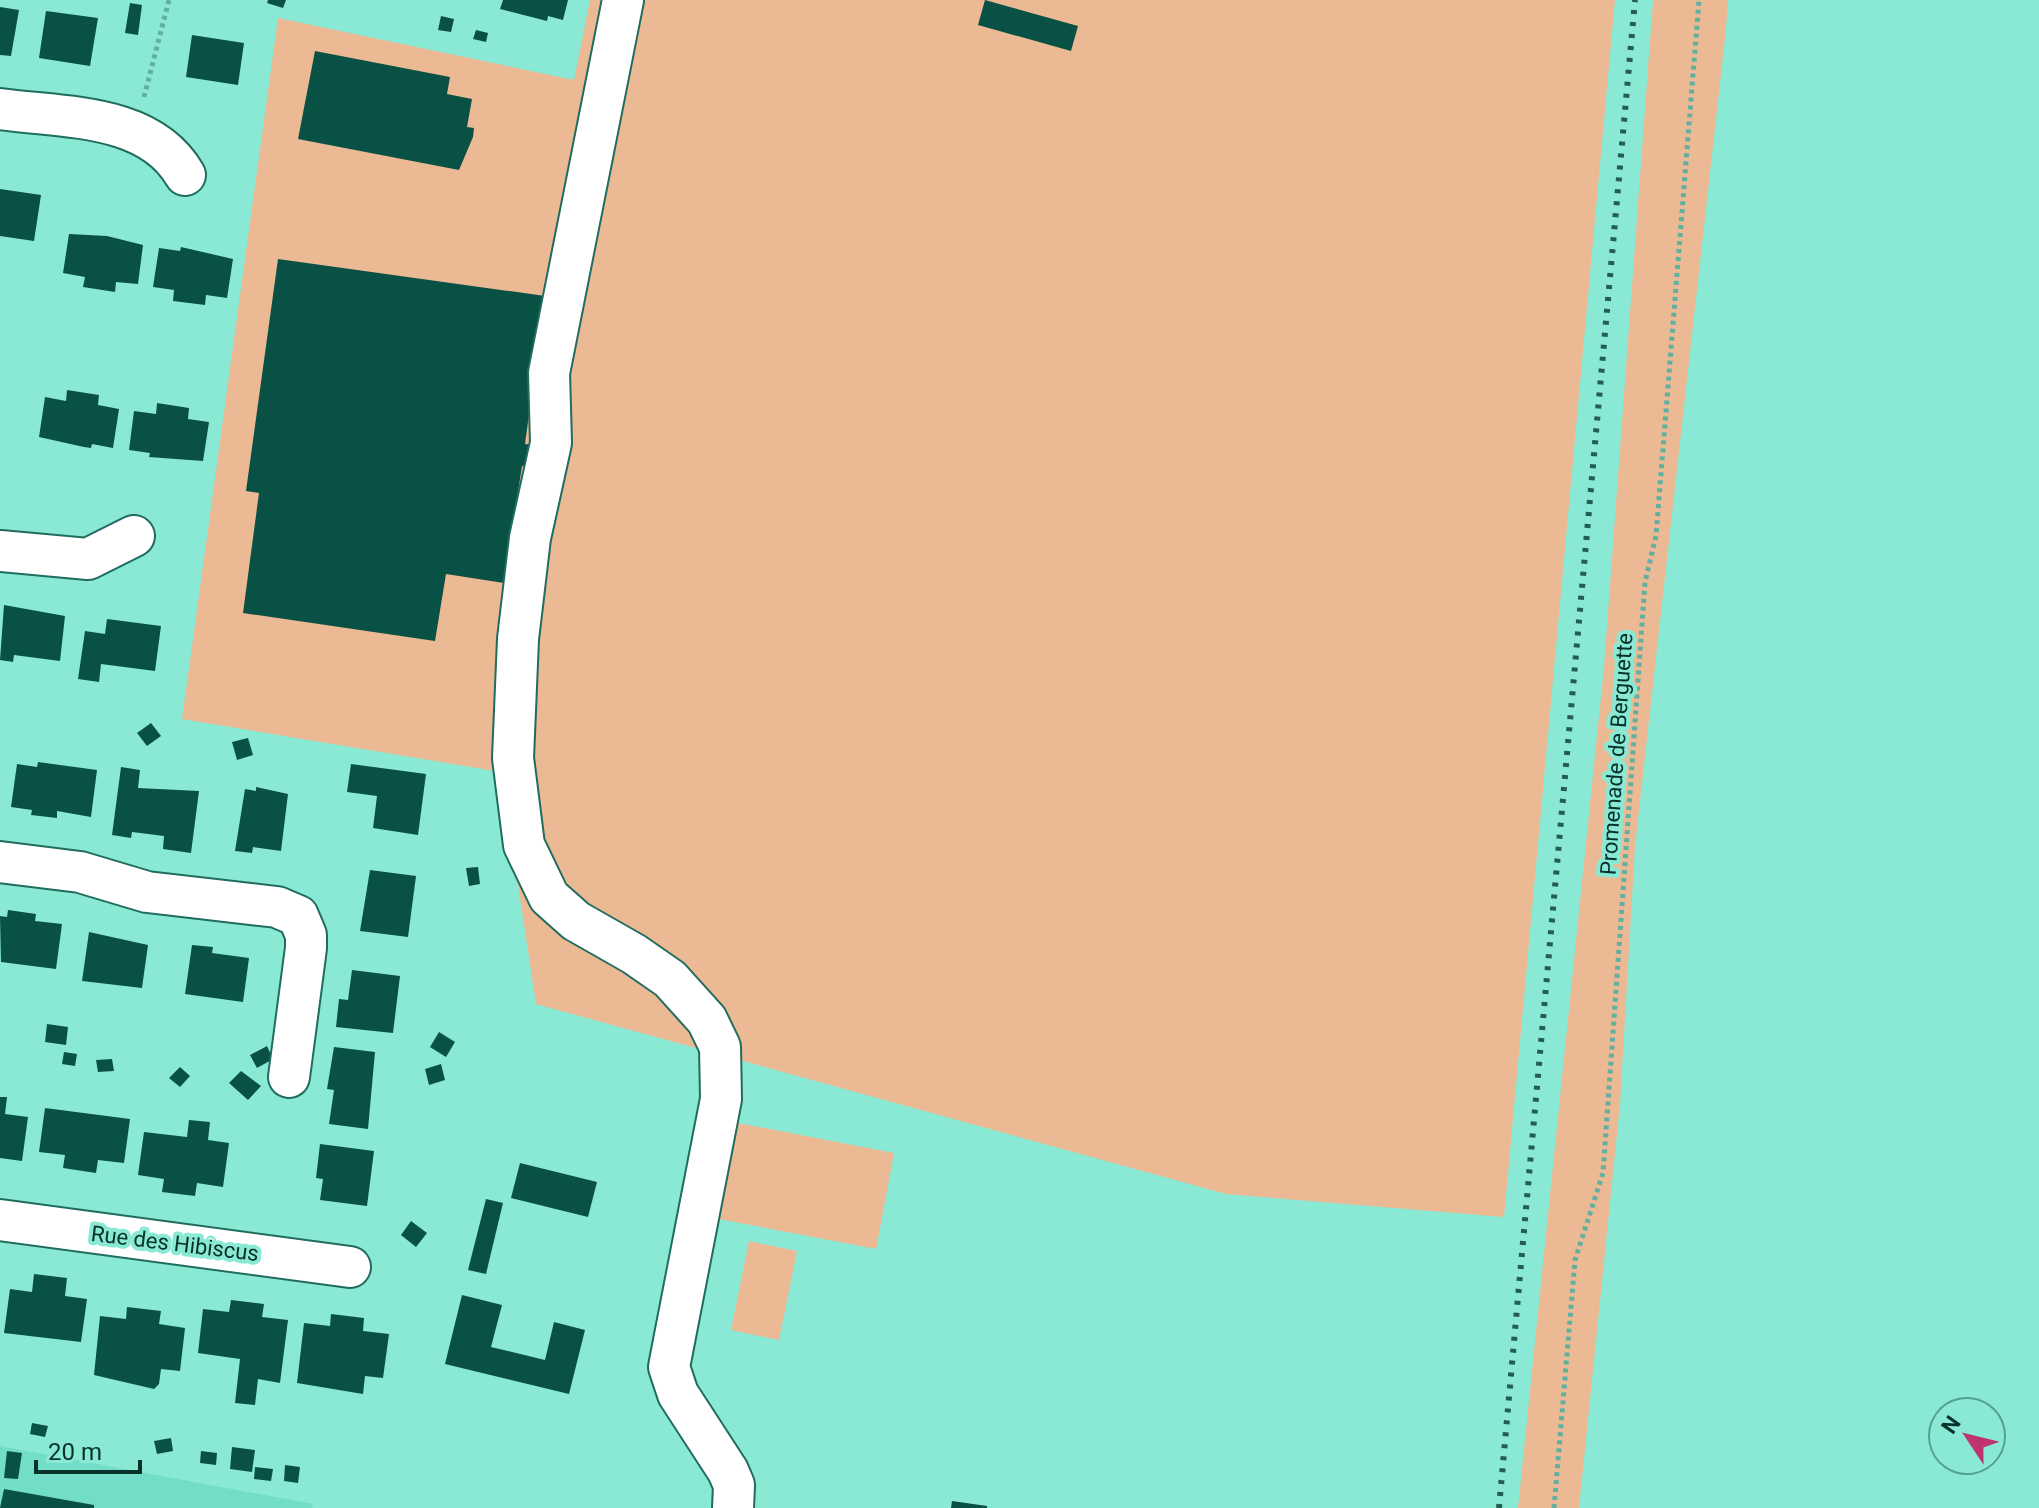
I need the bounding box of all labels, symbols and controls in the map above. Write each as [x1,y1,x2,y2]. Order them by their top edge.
street label: Promenade de Berguette [1596,632,1637,876]
street label: Rue des Hibiscus [90,1221,260,1266]
north arrow [1927,1396,2007,1476]
text: N [1936,1411,1966,1438]
scale bar [36,1424,140,1474]
text: 20 m [48,1438,102,1466]

